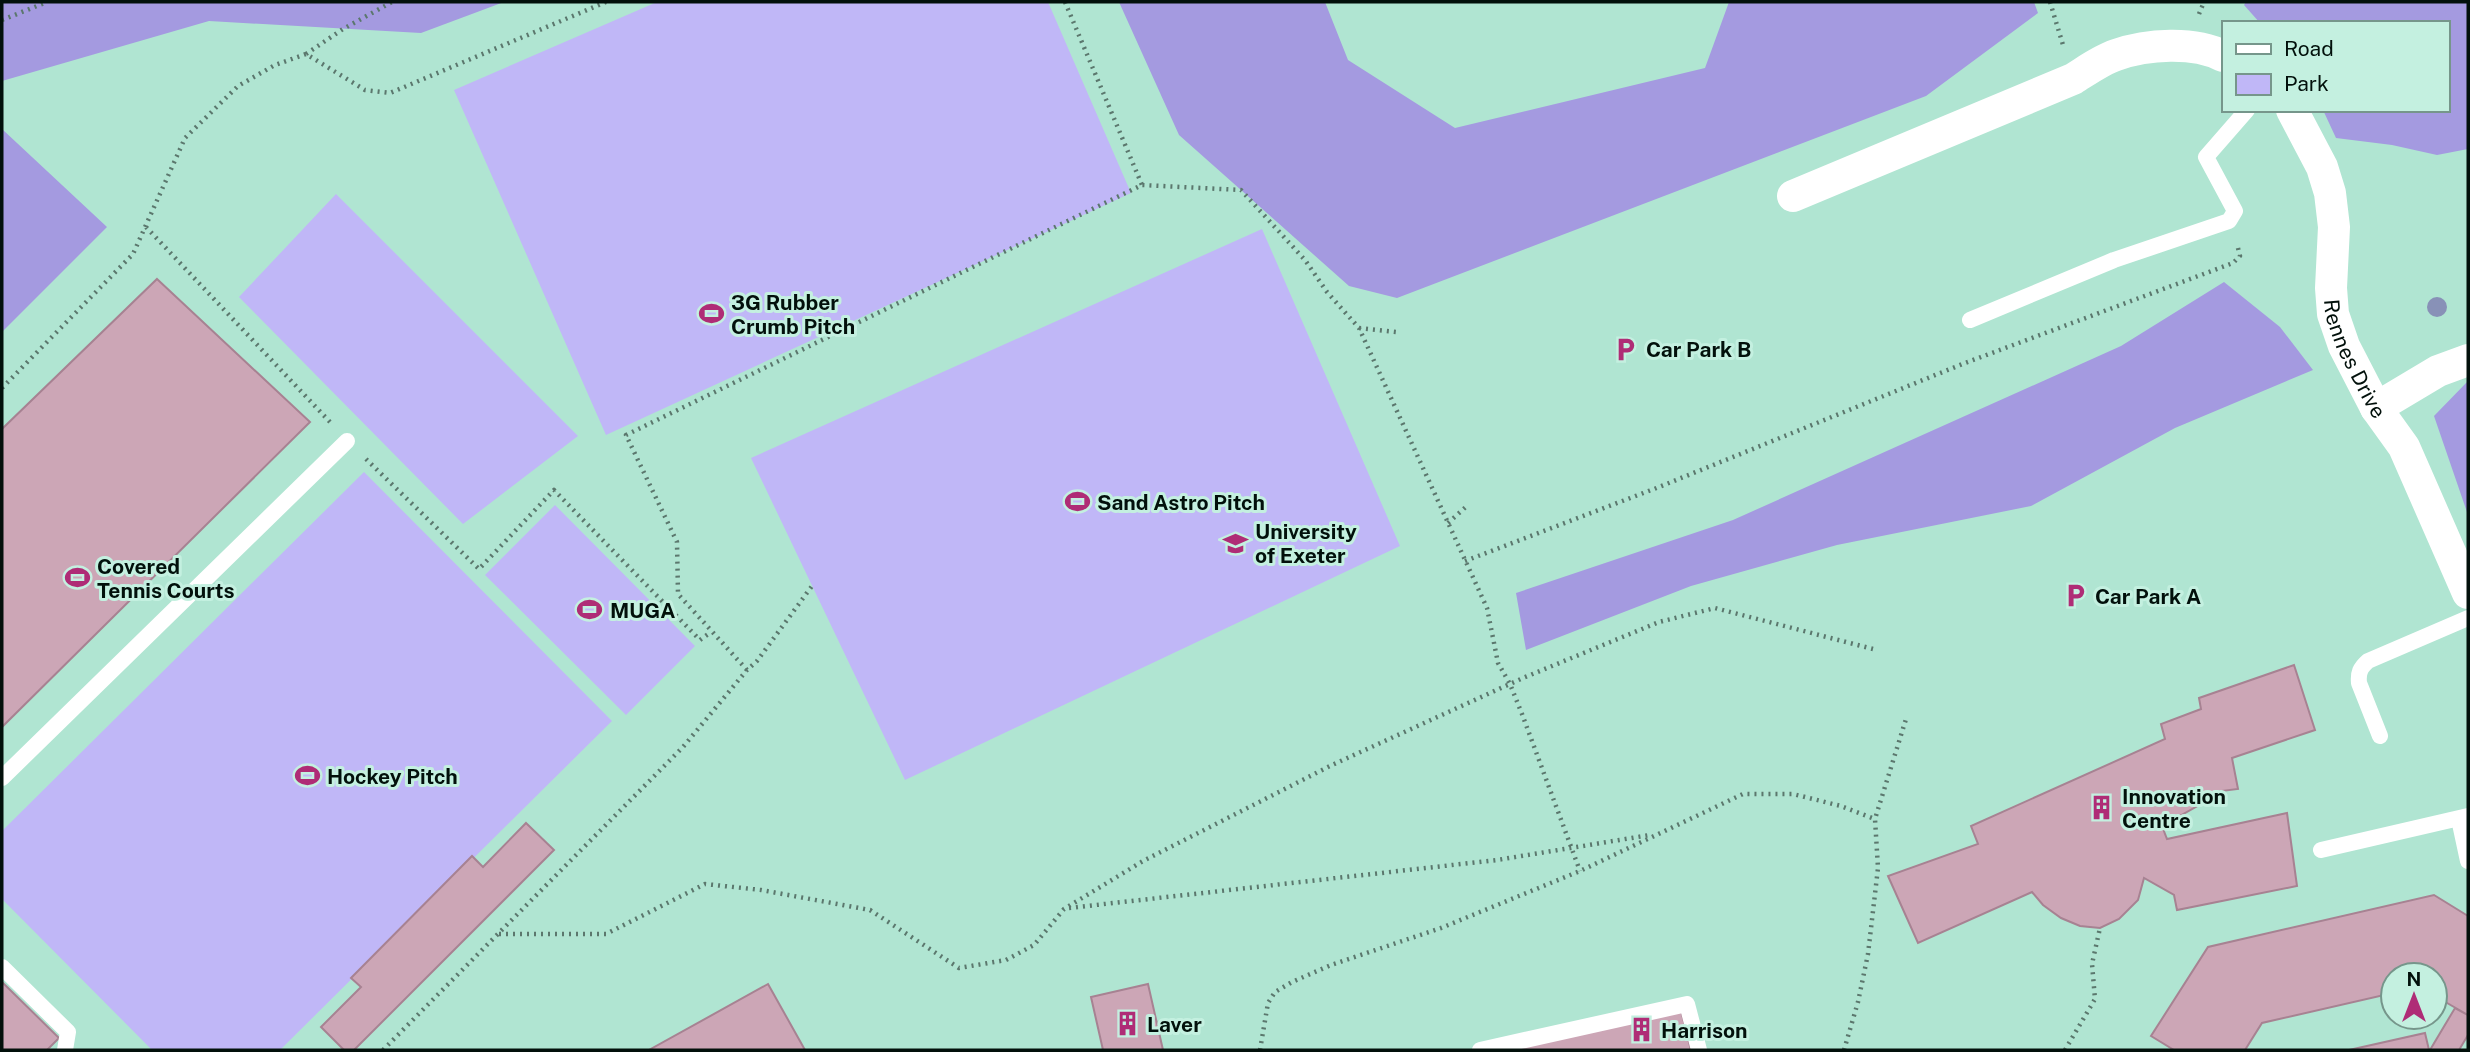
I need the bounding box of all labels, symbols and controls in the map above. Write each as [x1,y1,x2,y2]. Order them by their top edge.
legend [2222,21,2449,112]
text: Road [2284,36,2334,61]
text: Park [2284,71,2329,96]
place label: 3G Rubber Crumb Pitch [731,290,855,339]
street label: Rennes Drive [2319,298,2392,423]
sports icon: 3G Rubber Crumb Pitch [697,300,725,328]
parking icon: Car Park B [1612,335,1640,363]
place label: Car Park B [1646,337,1751,362]
sports icon: Sand Astro Pitch [1063,488,1091,516]
place label: Sand Astro Pitch [1097,490,1265,515]
place label: University of Exeter [1255,519,1357,568]
school or university icon: University of Exeter [1221,529,1249,557]
place label: Covered Tennis Courts [97,554,235,603]
sports icon: Covered Tennis Courts [63,564,91,592]
parking icon: Car Park A [2061,582,2089,610]
place label: Car Park A [2095,584,2201,609]
sports icon: MUGA [576,596,604,624]
place label: MUGA [610,598,676,623]
sports icon: Hockey Pitch [293,762,321,790]
place label: Hockey Pitch [327,764,458,789]
place label: Innovation Centre [2122,784,2226,833]
building icon: Innovation Centre [2088,794,2116,822]
north arrow [2379,961,2449,1031]
text: N [2407,968,2421,990]
building icon: Laver [1113,1010,1141,1038]
place label: Laver [1147,1012,1202,1037]
building icon: Harrison [1627,1016,1655,1044]
place label: Harrison [1661,1018,1748,1043]

